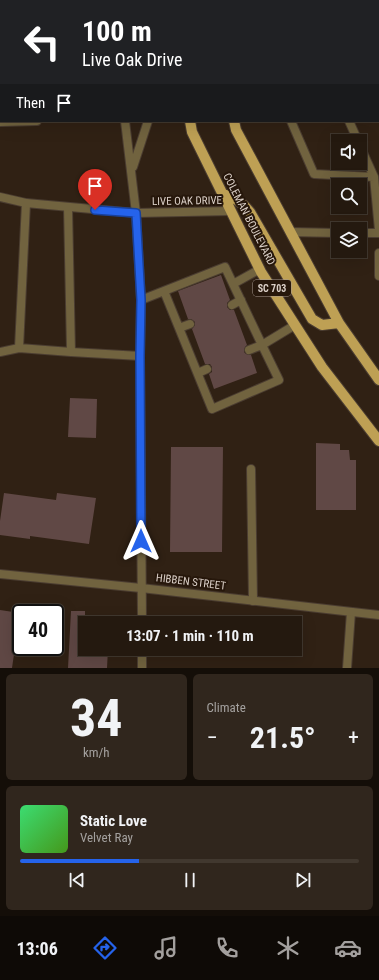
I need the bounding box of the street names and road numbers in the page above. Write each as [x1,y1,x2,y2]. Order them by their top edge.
street label: COLEMAN BOULEVARD [220,171,278,267]
street label: LIVE OAK DRIVE [152,194,223,208]
road number: SC 703 [253,280,291,296]
street label: HIBBEN STREET [155,571,227,593]

